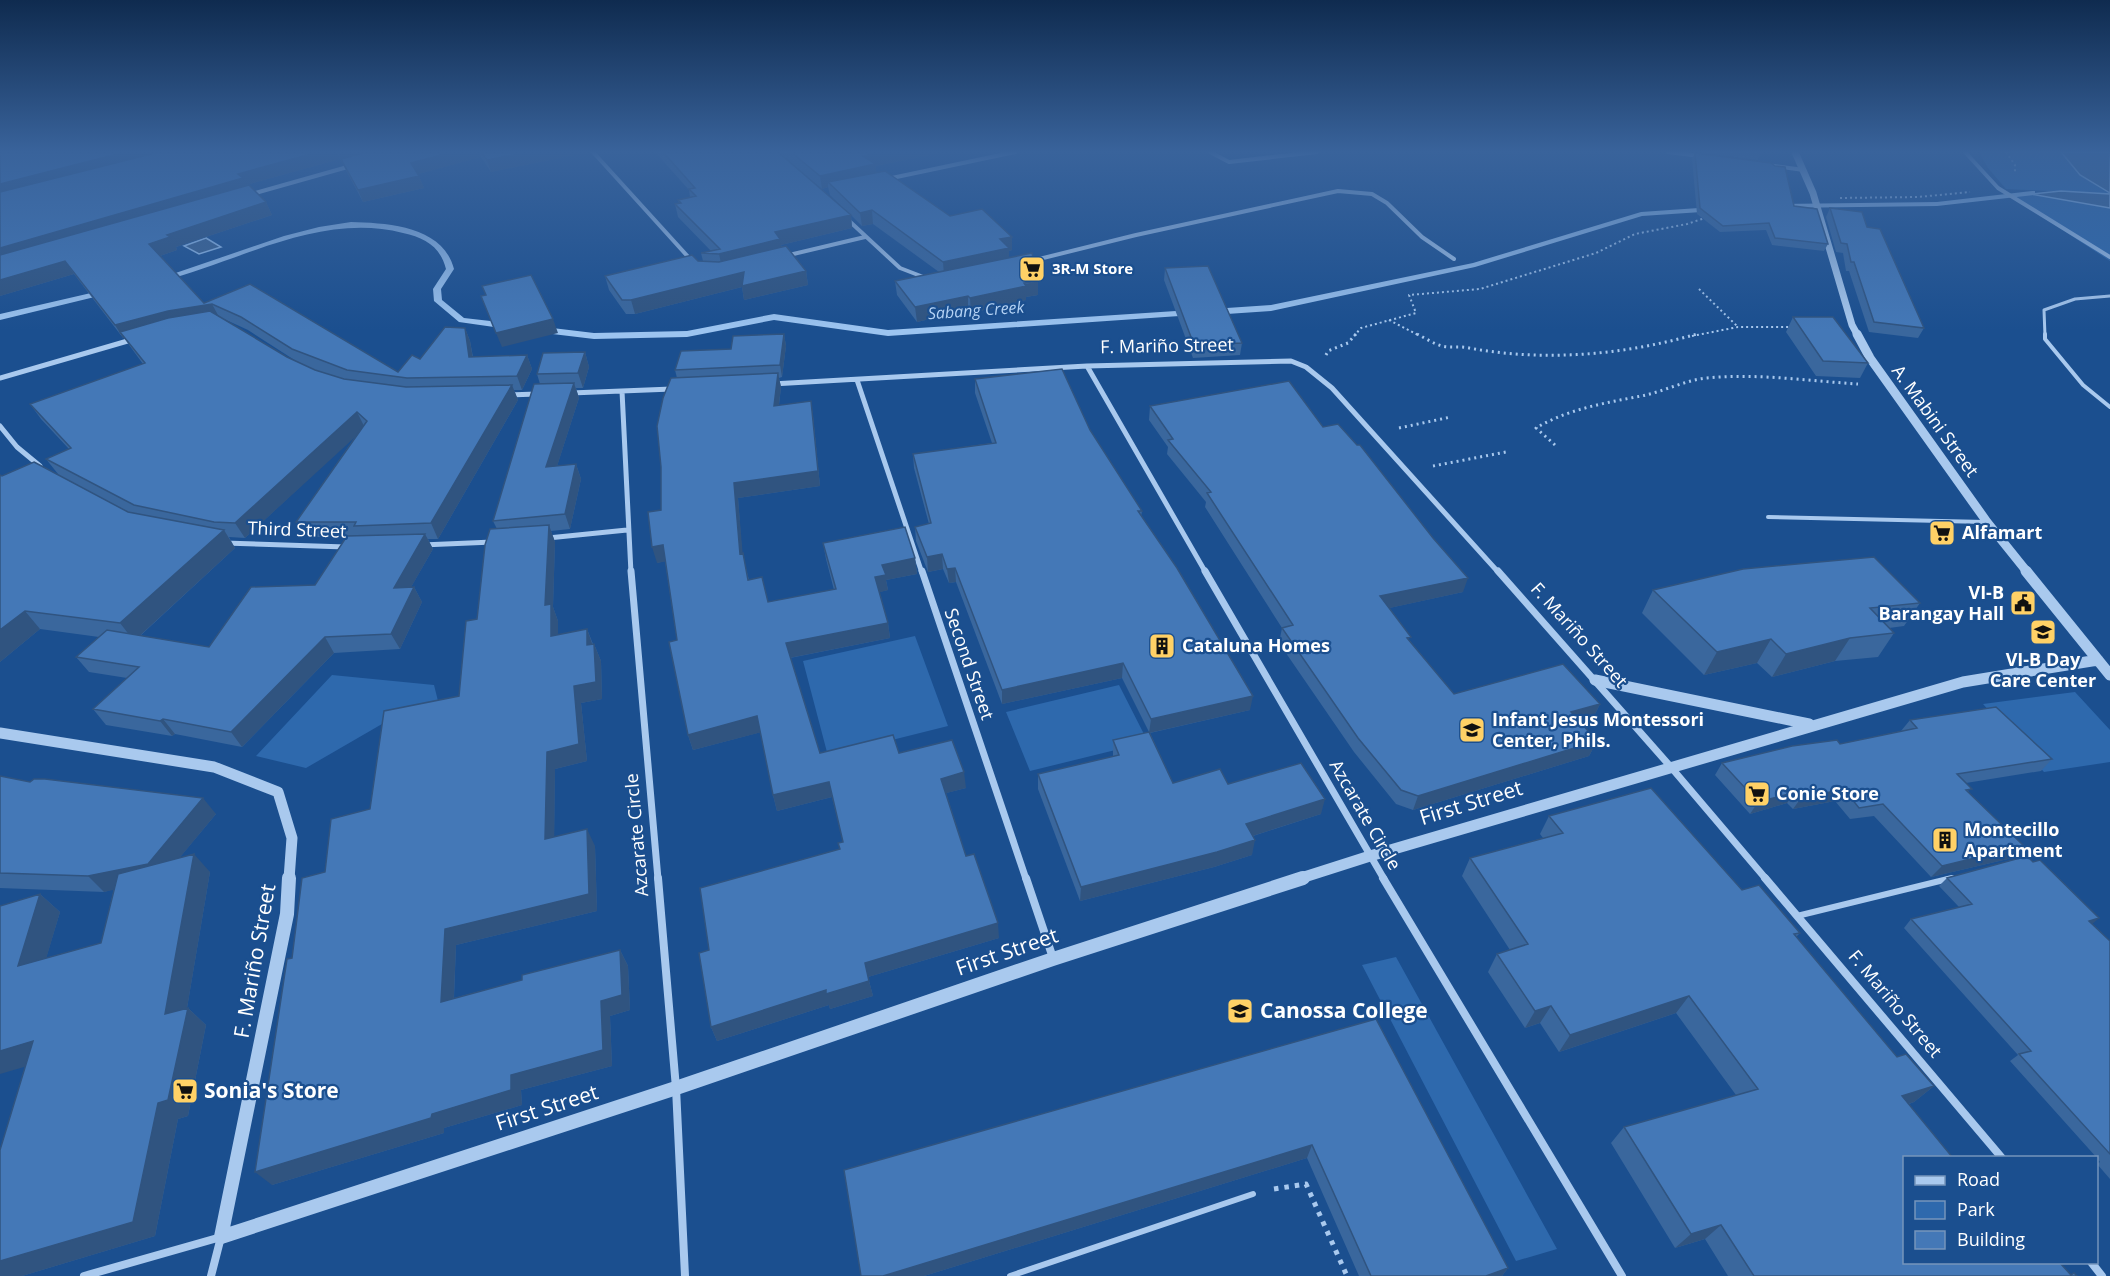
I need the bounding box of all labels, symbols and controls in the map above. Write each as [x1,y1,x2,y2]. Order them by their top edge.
supermarket icon: 3R-M Store [1017,254,1047,284]
place label: 3R-M Store [1052,258,1133,278]
water label: Sabang Creek [927,296,1026,324]
street label: F. Mariño Street [1100,332,1234,358]
street label: A. Mabini Street [1887,360,1985,481]
street label: Third Street [247,515,347,543]
supermarket icon: Alfamart [1927,518,1957,548]
place label: Alfamart [1962,520,2042,544]
street label: F. Mariño Street [1526,577,1633,692]
place label: VI-B Barangay Hall [1879,580,2004,625]
public building icon: VI-B Barangay Hall [2008,588,2038,618]
street label: Second Street [940,605,1000,723]
school or university icon: VI-B Day Care Center [2028,617,2058,647]
building icon: Cataluna Homes [1147,631,1177,661]
place label: Cataluna Homes [1182,633,1330,657]
place label: VI-B Day Care Center [1990,647,2096,692]
place label: Infant Jesus Montessori Center, Phils. [1492,707,1704,752]
school or university icon: Infant Jesus Montessori Center, Phils. [1457,715,1487,745]
street label: Azcarate Circle [1325,755,1407,874]
street label: Azcarate Circle [619,773,653,898]
street label: First Street [1416,773,1526,831]
supermarket icon: Conie Store [1742,779,1772,809]
place label: Conie Store [1776,781,1879,805]
place label: Montecillo Apartment [1964,817,2063,862]
building icon: Montecillo Apartment [1930,825,1960,855]
street label: F. Mariño Street [227,882,281,1040]
street label: First Street [952,921,1061,982]
street label: F. Mariño Street [1844,944,1948,1062]
school or university icon: Canossa College [1225,996,1255,1026]
place label: Canossa College [1260,996,1428,1024]
supermarket icon: Sonia's Store [170,1076,200,1106]
place label: Sonia's Store [204,1076,339,1104]
street label: First Street [492,1077,602,1137]
legend [1903,1156,2098,1264]
text: Road [1957,1167,2000,1191]
text: Park [1957,1197,1995,1221]
text: Building [1957,1227,2025,1251]

